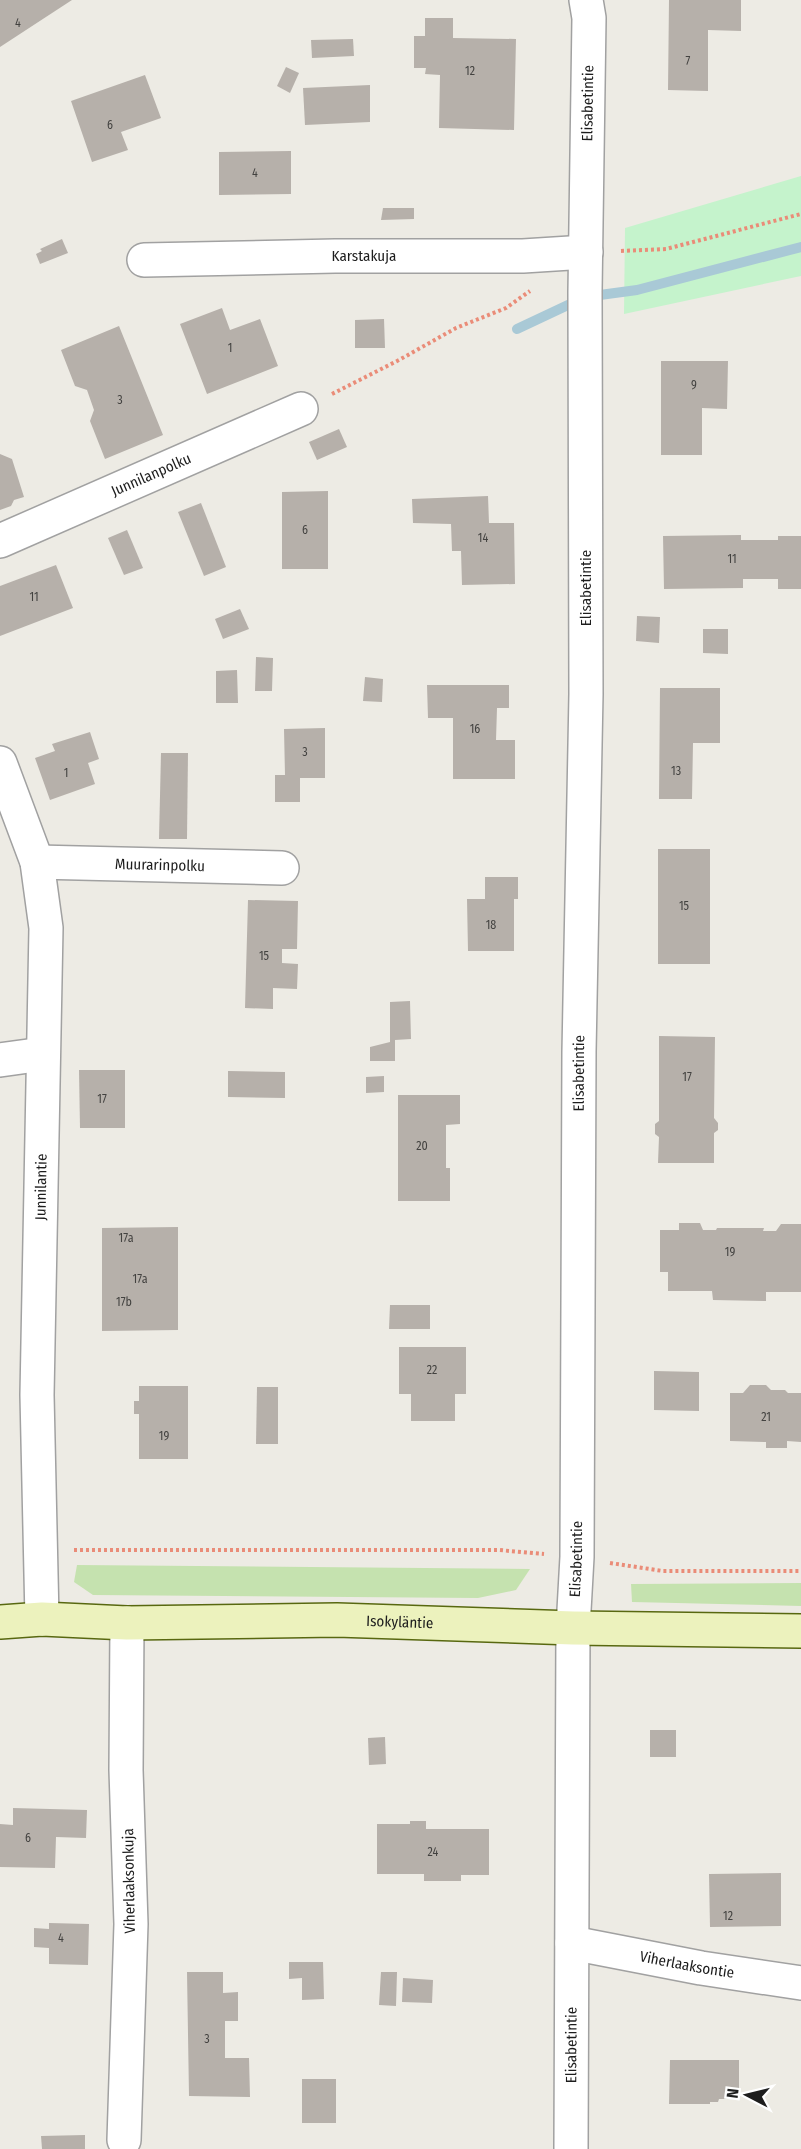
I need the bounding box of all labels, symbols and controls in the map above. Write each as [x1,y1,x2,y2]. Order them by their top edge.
house number: 4 [15,16,21,30]
house number: 7 [686,54,691,68]
house number: 12 [465,64,475,78]
street label: Elisabetintie [578,65,597,142]
house number: 6 [107,118,113,132]
house number: 4 [252,166,258,180]
street label: Karstakuja [332,247,396,265]
house number: 1 [228,341,232,355]
house number: 9 [691,378,697,392]
house number: 3 [117,393,123,407]
street label: Junnilanpolku [108,449,194,500]
house number: 6 [302,523,308,537]
house number: 14 [478,531,488,545]
street label: Elisabetintie [577,550,595,626]
house number: 11 [727,552,737,566]
house number: 11 [29,590,39,604]
house number: 16 [470,722,480,736]
house number: 3 [302,745,308,759]
house number: 13 [671,764,681,778]
house number: 1 [64,766,68,780]
street label: Muurarinpolku [115,855,205,875]
house number: 15 [679,899,690,913]
house number: 18 [486,918,496,932]
house number: 15 [259,949,270,963]
street label: Elisabetintie [570,1035,588,1111]
house number: 17 [682,1070,692,1084]
house number: 17 [97,1092,107,1106]
house number: 20 [416,1139,428,1153]
street label: Junnilantie [31,1153,51,1221]
house number: 17a [118,1231,134,1245]
house number: 19 [725,1245,735,1259]
house number: 17a [132,1272,148,1286]
house number: 17b [116,1295,132,1309]
house number: 22 [427,1363,437,1377]
house number: 21 [761,1410,771,1424]
house number: 19 [159,1429,169,1443]
street label: Elisabetintie [566,1521,586,1598]
street label: Isokyläntie [366,1612,434,1632]
street label: Viherlaaksonkuja [119,1828,139,1934]
house number: 6 [25,1831,31,1845]
house number: 24 [428,1845,439,1859]
house number: 12 [723,1909,733,1923]
house number: 4 [58,1931,64,1945]
street label: Viherlaaksontie [638,1947,735,1982]
street label: Elisabetintie [562,2007,581,2083]
house number: 3 [204,2032,210,2046]
north arrow [717,2065,777,2125]
text: N [723,2087,743,2099]

